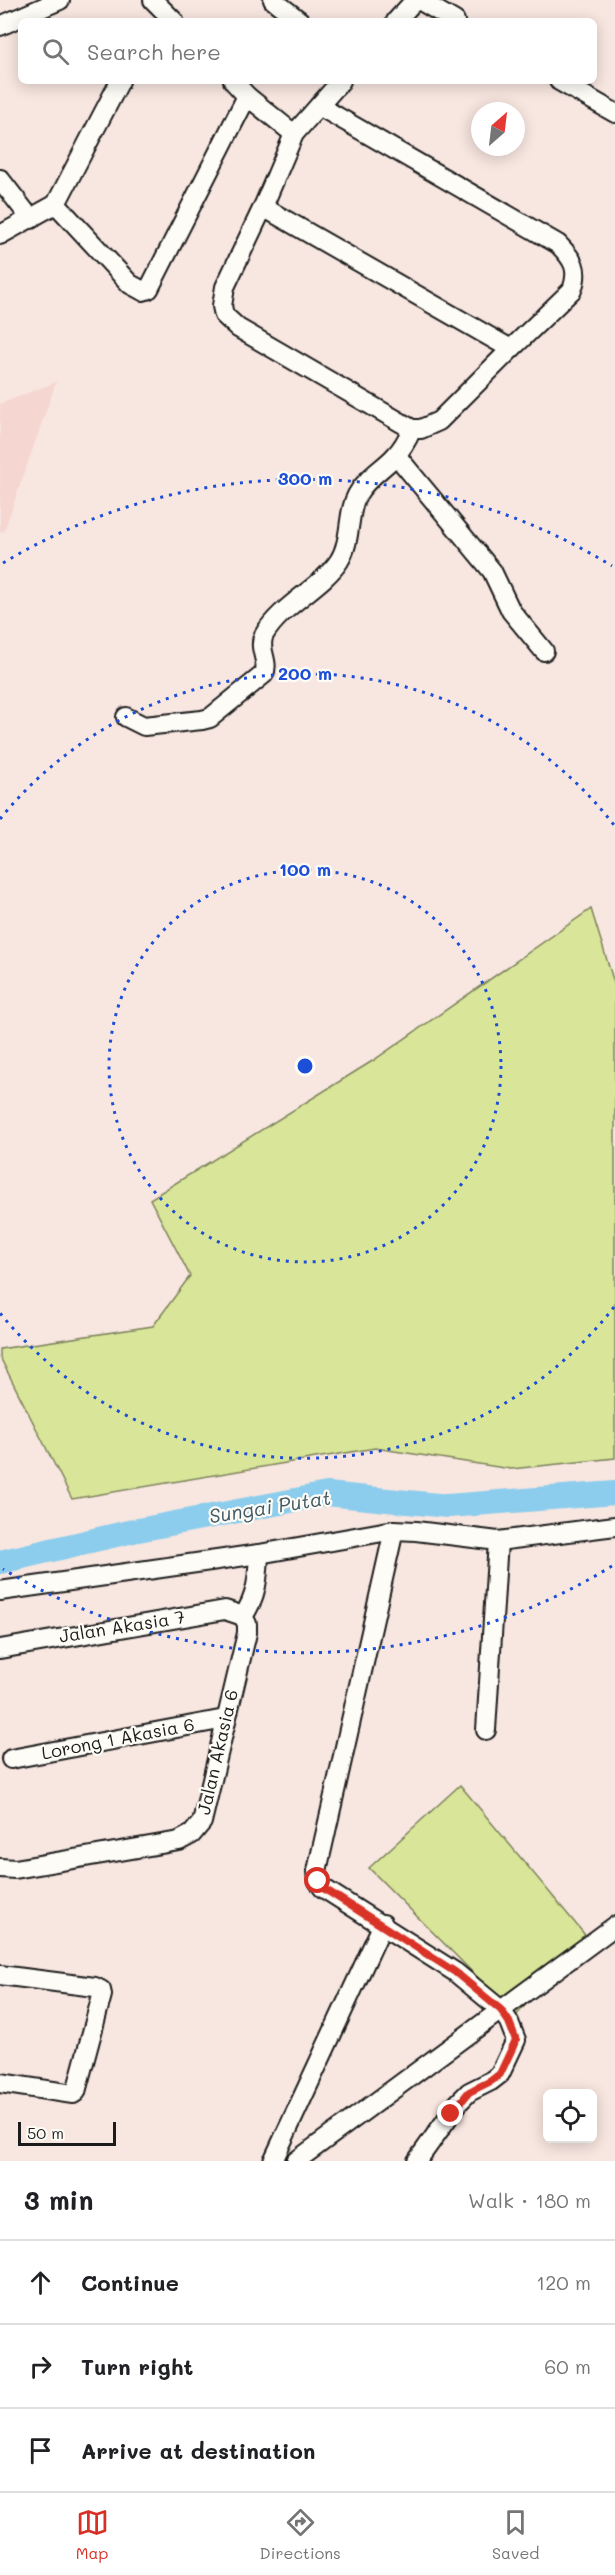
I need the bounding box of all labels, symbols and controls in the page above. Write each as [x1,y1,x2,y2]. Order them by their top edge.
search box [18,18,597,84]
icon: search [39,35,72,68]
text: Search here [87,37,221,66]
north arrow [471,102,525,156]
text: 300 m [278,466,332,490]
text: 200 m [278,661,332,685]
text: 100 m [279,857,331,881]
centre of rings [295,1056,315,1076]
water label: Sungai Putat [207,1484,333,1528]
street label: Jalan Akasia 7 [57,1604,186,1648]
street label: Jalan Akasia 6 [191,1687,243,1817]
street label: Lorong 1 Akasia 6 [39,1711,196,1765]
route start [304,1867,330,1893]
map controls [543,2089,597,2143]
button: locate [543,2089,597,2143]
route end [437,2100,463,2126]
scale bar [18,2119,116,2146]
text: 50 m [27,2122,64,2143]
text: 3 min [24,2183,93,2217]
text: Walk · 180 m [468,2187,591,2213]
icon: ahead [24,2266,57,2299]
text: Continue [81,2268,179,2297]
text: 120 m [536,2269,591,2295]
icon: right [24,2350,57,2383]
text: Turn right [81,2352,193,2381]
text: 60 m [544,2353,591,2379]
icon: arrive [24,2434,57,2467]
text: Arrive at destination [81,2436,316,2465]
tab: Map [76,2506,109,2563]
tab: Directions [260,2506,341,2563]
tab: Saved [492,2506,539,2563]

